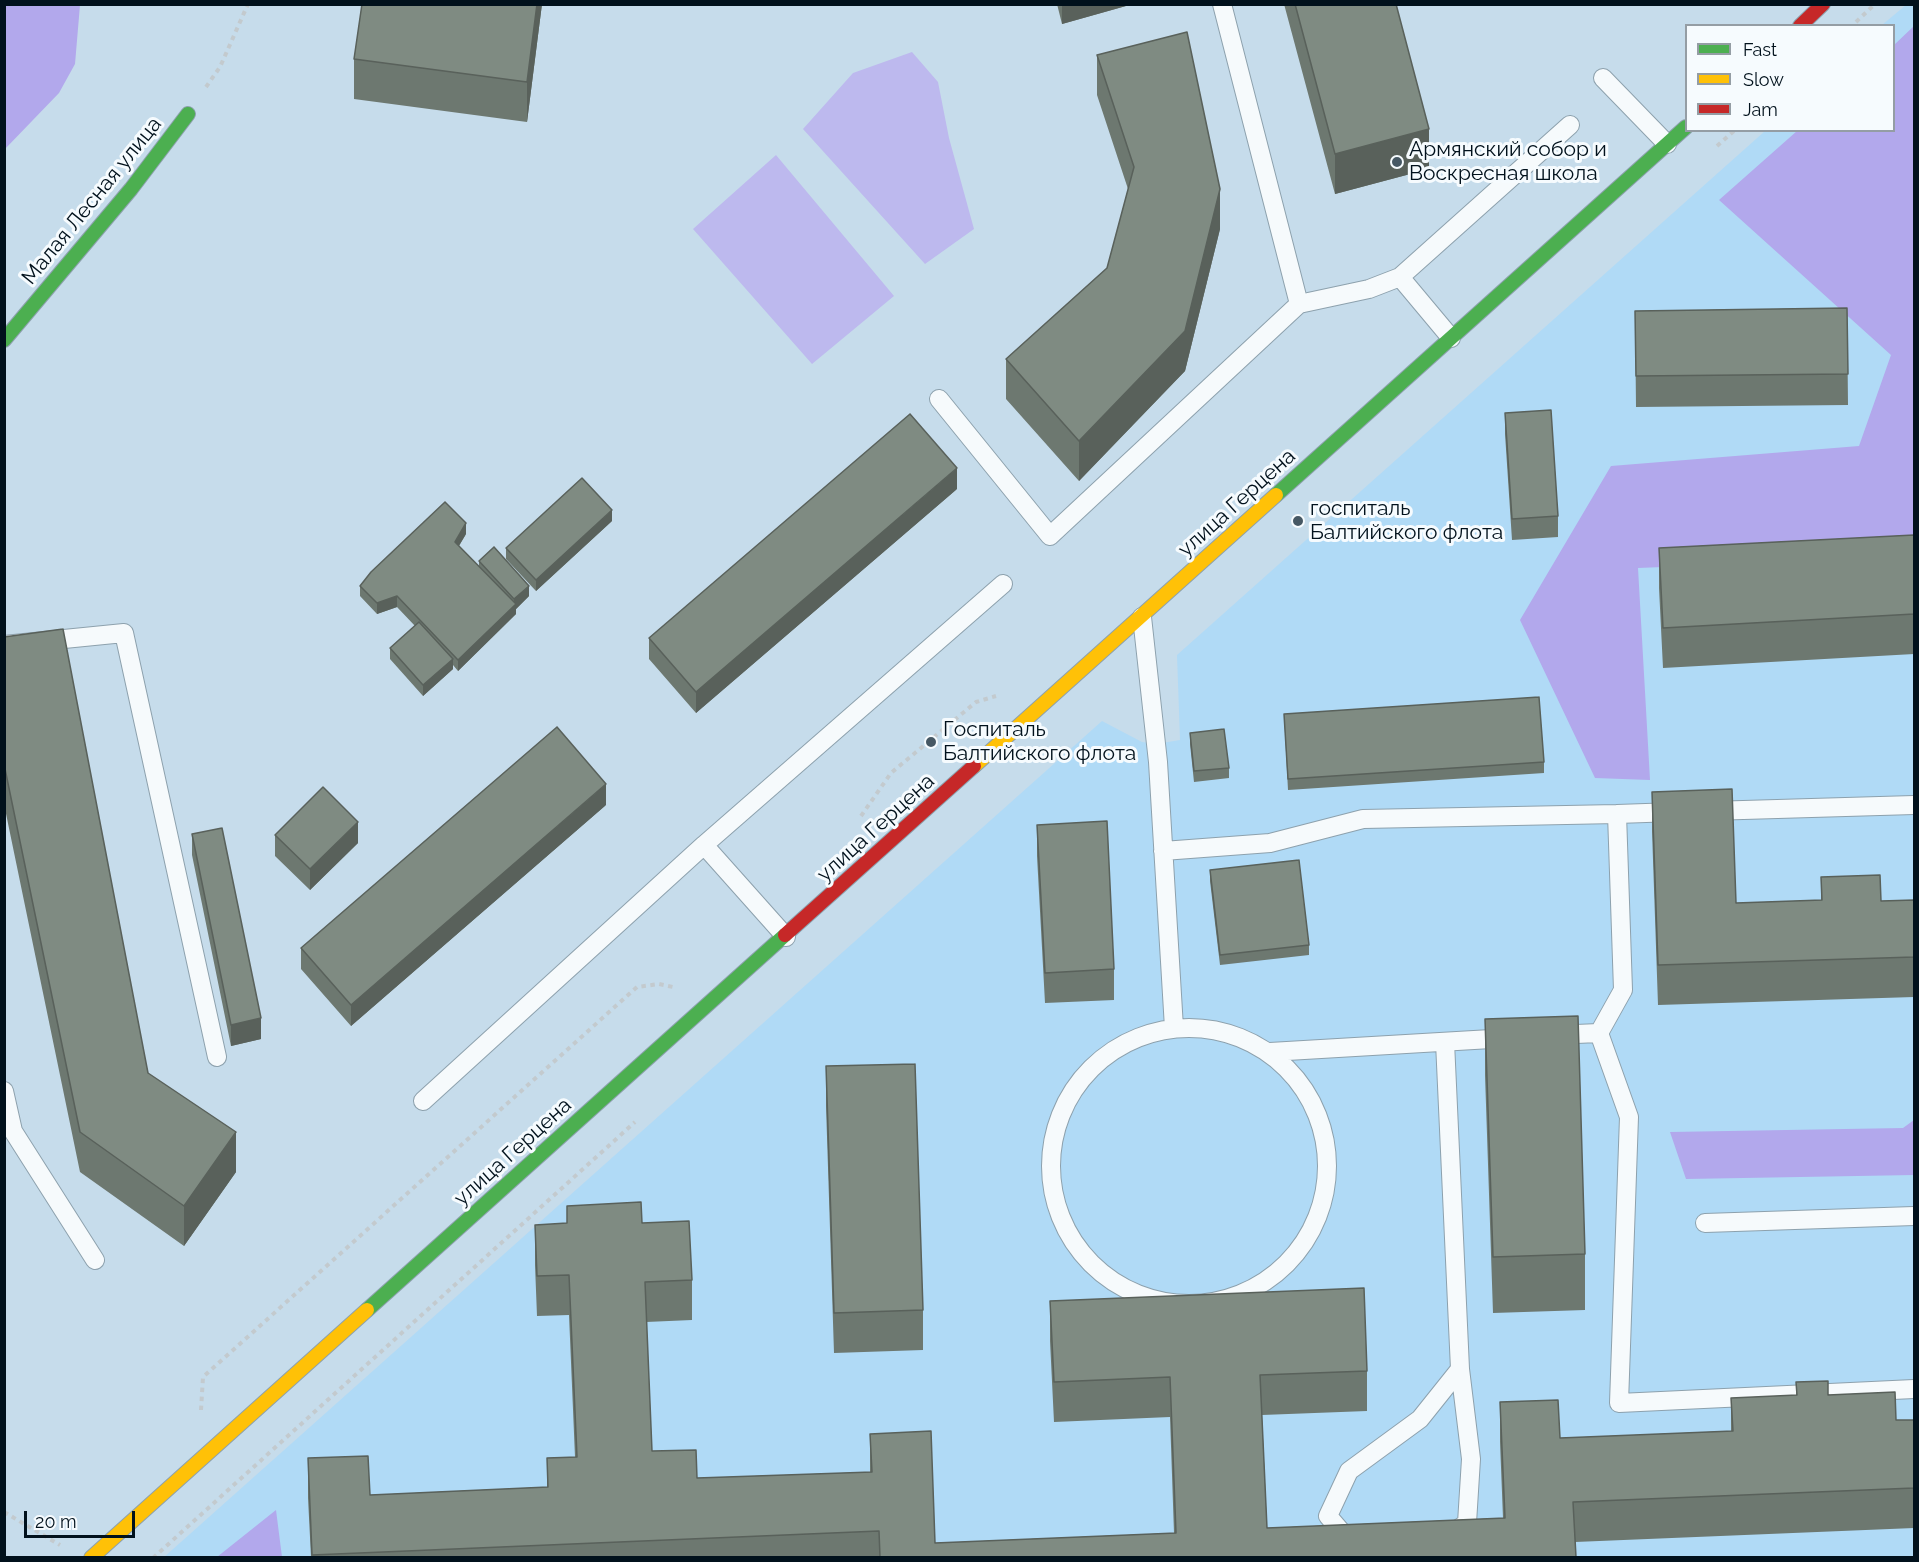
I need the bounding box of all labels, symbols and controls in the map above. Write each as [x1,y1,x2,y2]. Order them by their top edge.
legend [1685,24,1895,132]
text: Fast [1743,39,1777,60]
text: Slow [1743,69,1784,90]
text: Jam [1743,99,1778,120]
street label: Малая Лесная улица [17,112,167,290]
place label: Армянский собор и Воскресная школа [1409,137,1607,187]
marker: Армянский собор и Воскресная школа [1390,155,1404,169]
street label: улица Герцена [1173,444,1301,562]
place label: госпиталь Балтийского флота [1310,496,1503,546]
marker: госпиталь Балтийского флота [1291,514,1305,528]
place label: Госпиталь Балтийского флота [943,717,1136,767]
marker: Госпиталь Балтийского флота [924,735,938,749]
street label: улица Герцена [812,769,940,887]
street label: улица Герцена [449,1093,577,1211]
scale bar [27,1499,138,1537]
text: 20 m [35,1511,77,1532]

